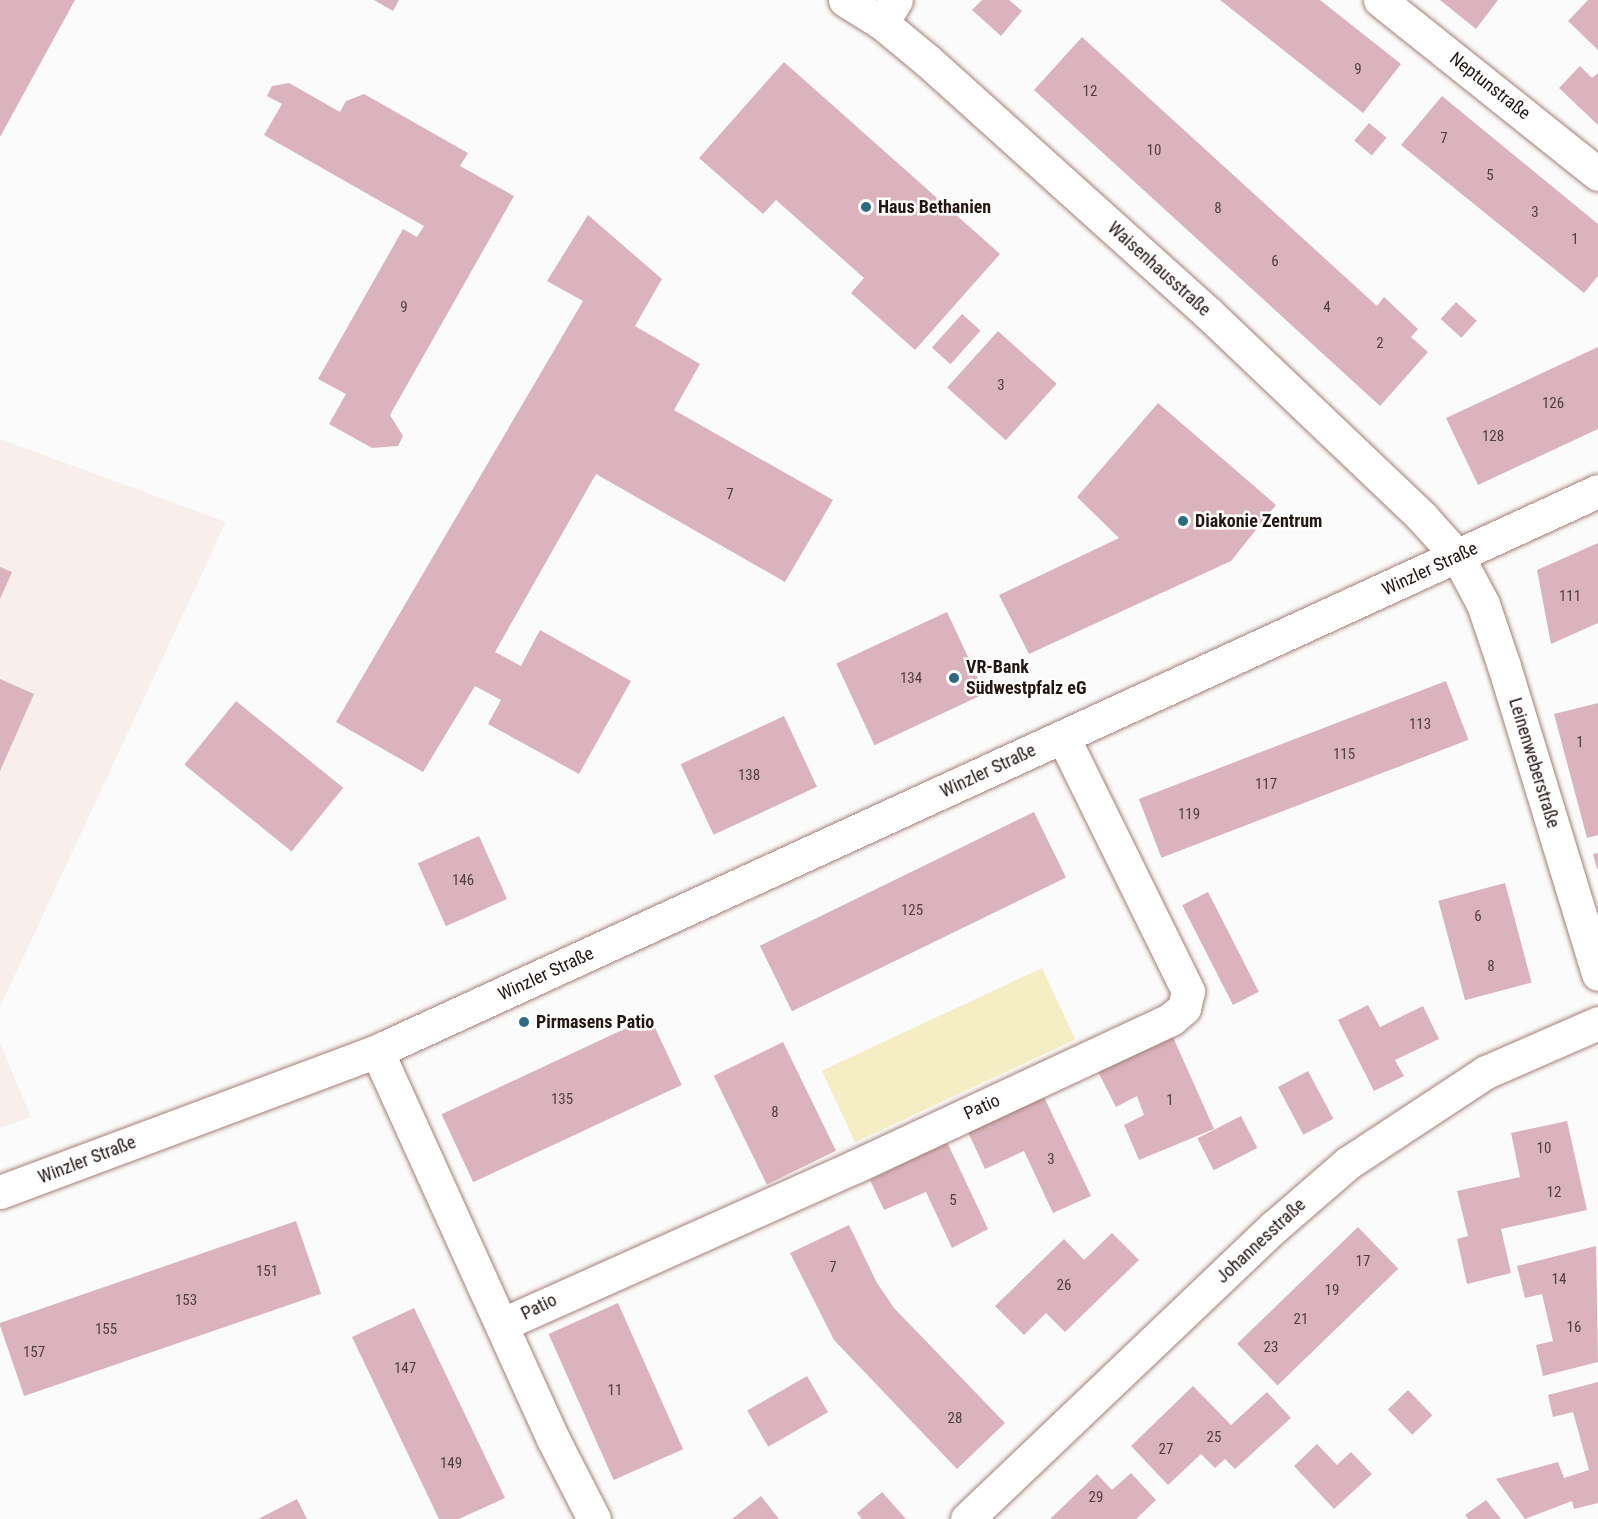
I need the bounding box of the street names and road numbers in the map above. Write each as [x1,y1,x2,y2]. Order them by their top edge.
street label: Neptunstraße [1445,48,1535,124]
street label: Waisenhausstraße [1103,217,1215,321]
street label: Winzler Straße [1379,537,1481,601]
street label: Leinenweberstraße [1504,695,1564,831]
street label: Winzler Straße [937,739,1039,803]
street label: Winzler Straße [495,942,597,1006]
street label: Patio [961,1089,1003,1125]
street label: Winzler Straße [35,1131,139,1189]
street label: Johannesstraße [1212,1194,1310,1288]
street label: Patio [518,1289,560,1325]

